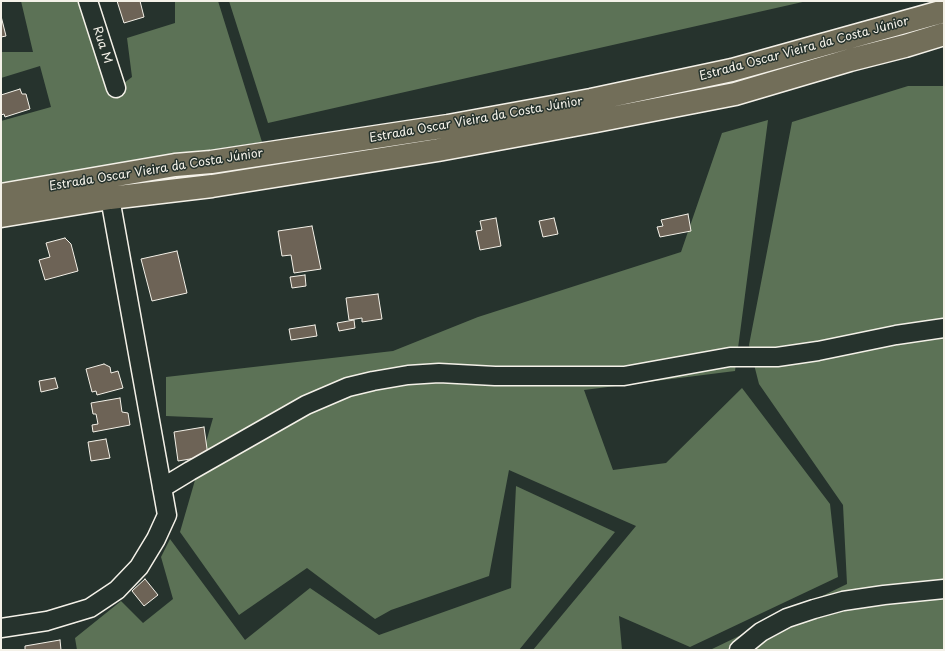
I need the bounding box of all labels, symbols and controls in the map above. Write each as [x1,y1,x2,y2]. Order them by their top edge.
street label: Estrada Oscar Vieira da Costa Júnior [698,14,910,84]
street label: Rua M [89,25,115,65]
street label: Estrada Oscar Vieira da Costa Júnior [368,94,584,146]
street label: Estrada Oscar Vieira da Costa Júnior [48,146,264,194]

